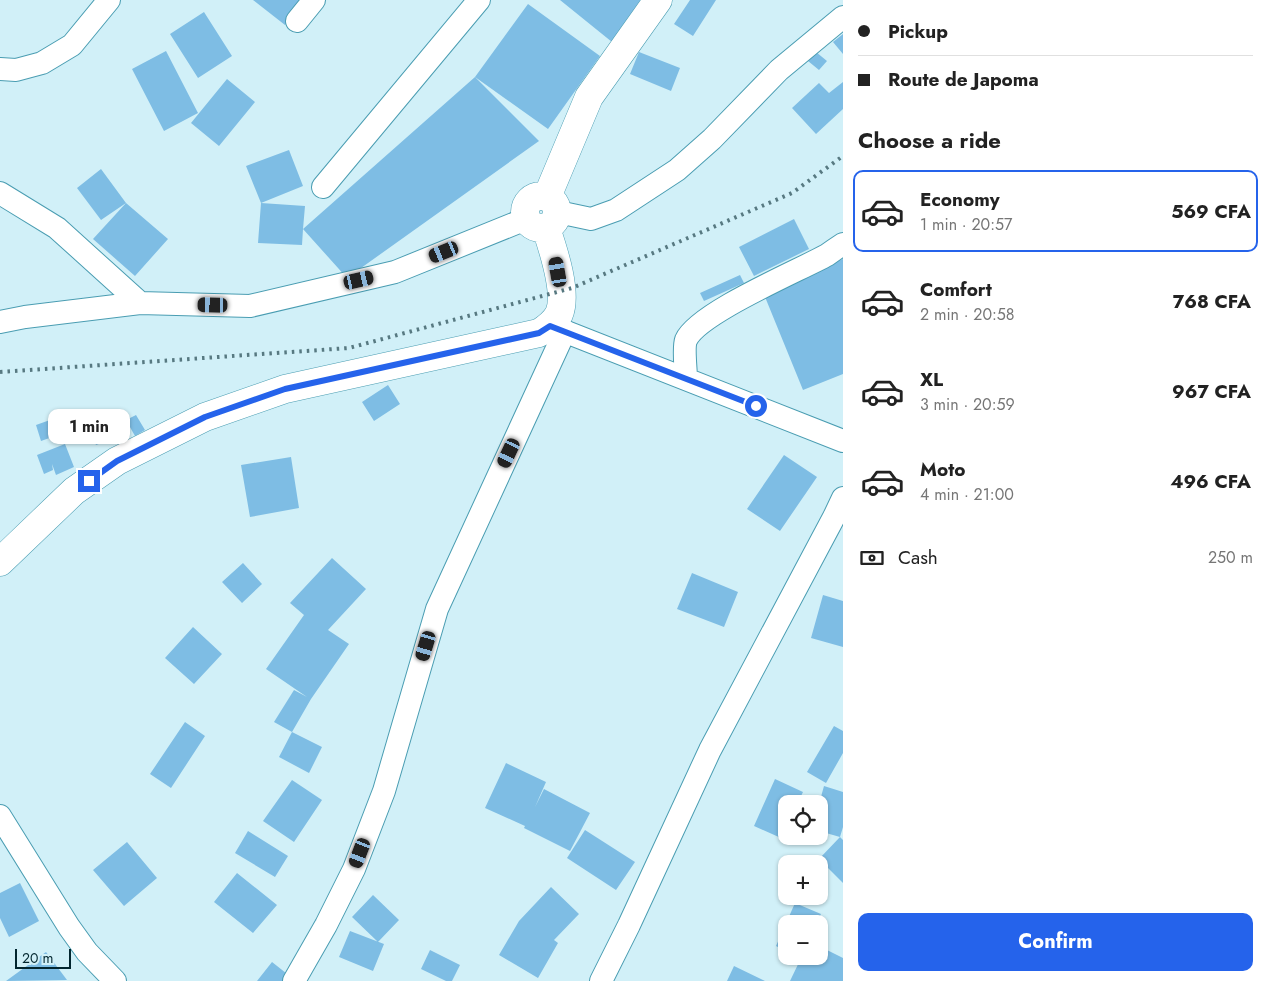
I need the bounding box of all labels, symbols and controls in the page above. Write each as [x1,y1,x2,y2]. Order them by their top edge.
text: Pickup [888,18,948,45]
text: Route de Japoma [888,66,1039,93]
text: Choose a ride [858,124,1001,156]
text: Economy [920,186,1000,213]
icon: car [860,189,905,234]
text: 569 CFA [1171,198,1251,225]
text: 1 min · 20:57 [920,213,1012,236]
car [427,239,460,265]
car [548,256,567,288]
car [342,269,375,291]
text: Comfort [920,276,992,303]
icon: car [860,279,905,324]
text: 768 CFA [1173,288,1251,315]
car [197,297,228,313]
text: 2 min · 20:58 [920,303,1015,326]
text: XL [920,366,943,393]
icon: car [860,369,905,414]
text: 967 CFA [1172,378,1251,405]
text: 3 min · 20:59 [920,393,1015,416]
route start [745,395,767,417]
callout: 1 min [48,408,130,444]
text: 1 min [69,415,109,438]
car [495,436,522,470]
text: Moto [920,456,965,483]
icon: car [860,459,905,504]
text: 496 CFA [1170,468,1251,495]
route end [78,470,100,492]
text: 4 min · 21:00 [920,483,1014,506]
icon: cash [858,544,886,572]
text: Cash [898,544,938,571]
text: 250 m [1208,546,1253,569]
car [414,629,437,663]
map controls [778,795,828,965]
button: locate [778,795,828,845]
car [347,836,372,870]
button: + [778,855,828,905]
button: Confirm [858,913,1253,971]
button: − [778,915,828,965]
scale bar [15,946,71,969]
text: 20 m [22,948,54,968]

